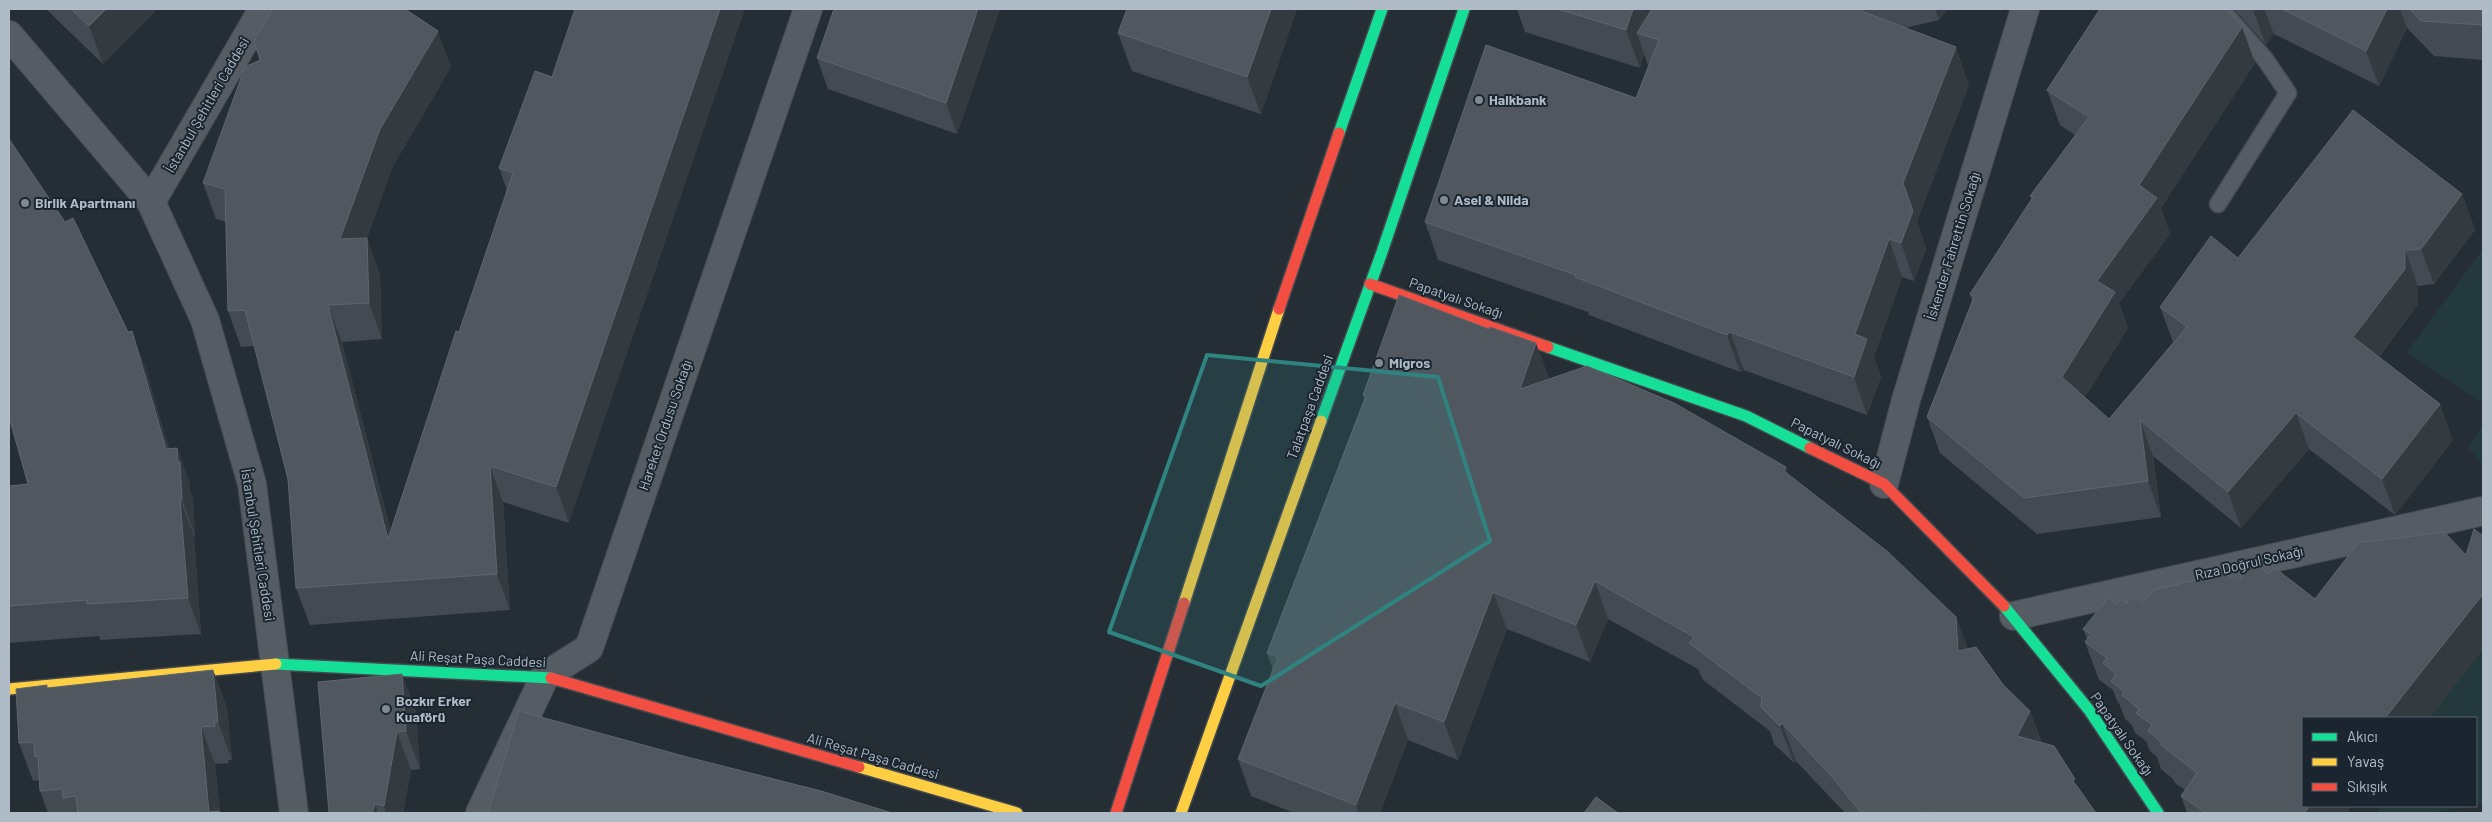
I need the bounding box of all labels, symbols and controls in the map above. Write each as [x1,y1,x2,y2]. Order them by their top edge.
street label: İstanbul Şehitleri Caddesi [161,34,252,176]
place label: Halkbank [1489,91,1547,108]
marker: Halkbank [1473,94,1485,106]
street label: İskender Fahrettin Sokağı [1922,170,1983,322]
place label: Asel & Nilda [1454,191,1529,208]
place label: Birlik Apartmanı [35,194,135,211]
marker: Asel & Nilda [1438,194,1450,206]
marker: Birlik Apartmanı [19,197,31,209]
street label: Papatyalı Sokağı [1407,274,1505,322]
street label: Talatpaşa Caddesi [1283,352,1336,462]
place label: Migros [1389,354,1430,371]
street label: Hareket Ordusu Sokağı [634,357,695,492]
marker: Migros [1373,357,1385,369]
street label: Papatyalı Sokağı [1788,413,1884,472]
street label: İstanbul Şehitleri Caddesi [238,468,279,622]
street label: Rıza Doğrul Sokağı [2193,542,2305,583]
street label: Ali Reşat Paşa Caddesi [410,646,547,671]
street label: Papatyalı Sokağı [2087,689,2158,779]
place label: Bozkır Erker Kuaförü [396,692,472,725]
marker: Bozkır Erker Kuaförü [380,703,392,715]
legend [2302,717,2477,807]
text: Akıcı [2347,727,2378,745]
street label: Ali Reşat Paşa Caddesi [805,729,941,782]
text: Yavaş [2347,752,2384,770]
text: Sıkışık [2347,777,2388,795]

